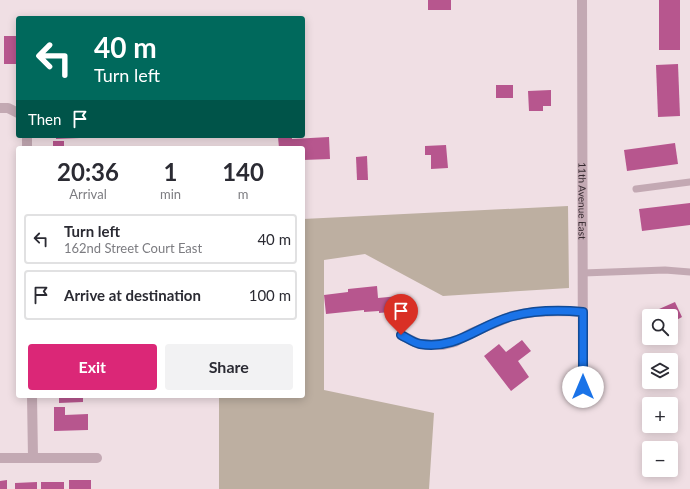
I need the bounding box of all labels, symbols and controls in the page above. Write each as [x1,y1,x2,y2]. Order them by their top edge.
text: 40 m [94,30,157,64]
icon: left [28,32,80,84]
text: Turn left [94,64,160,86]
icon: arrive [69,108,91,130]
text: Then [28,110,61,128]
text: 20:36 [57,157,119,186]
text: 1 [164,157,178,186]
text: 140 [222,157,264,186]
street label: 11th Avenue East [576,162,589,240]
text: Arrival [69,186,107,202]
text: min [160,186,181,202]
text: m [238,186,248,202]
text: Turn left [64,222,120,240]
icon: left [30,228,52,250]
text: 40 m [257,230,291,248]
text: 162nd Street Court East [64,240,202,256]
icon: arrive [30,284,52,306]
text: Arrive at destination [64,286,201,304]
text: 100 m [249,286,291,304]
pin [384,294,418,335]
icon: arrive [390,300,412,322]
map controls [642,309,678,477]
button: search [642,309,678,345]
button: Exit [28,344,157,390]
button: Share [165,344,293,390]
button: layers [642,353,678,389]
position arrow [562,366,604,408]
button: + [642,397,678,433]
button: − [642,441,678,477]

